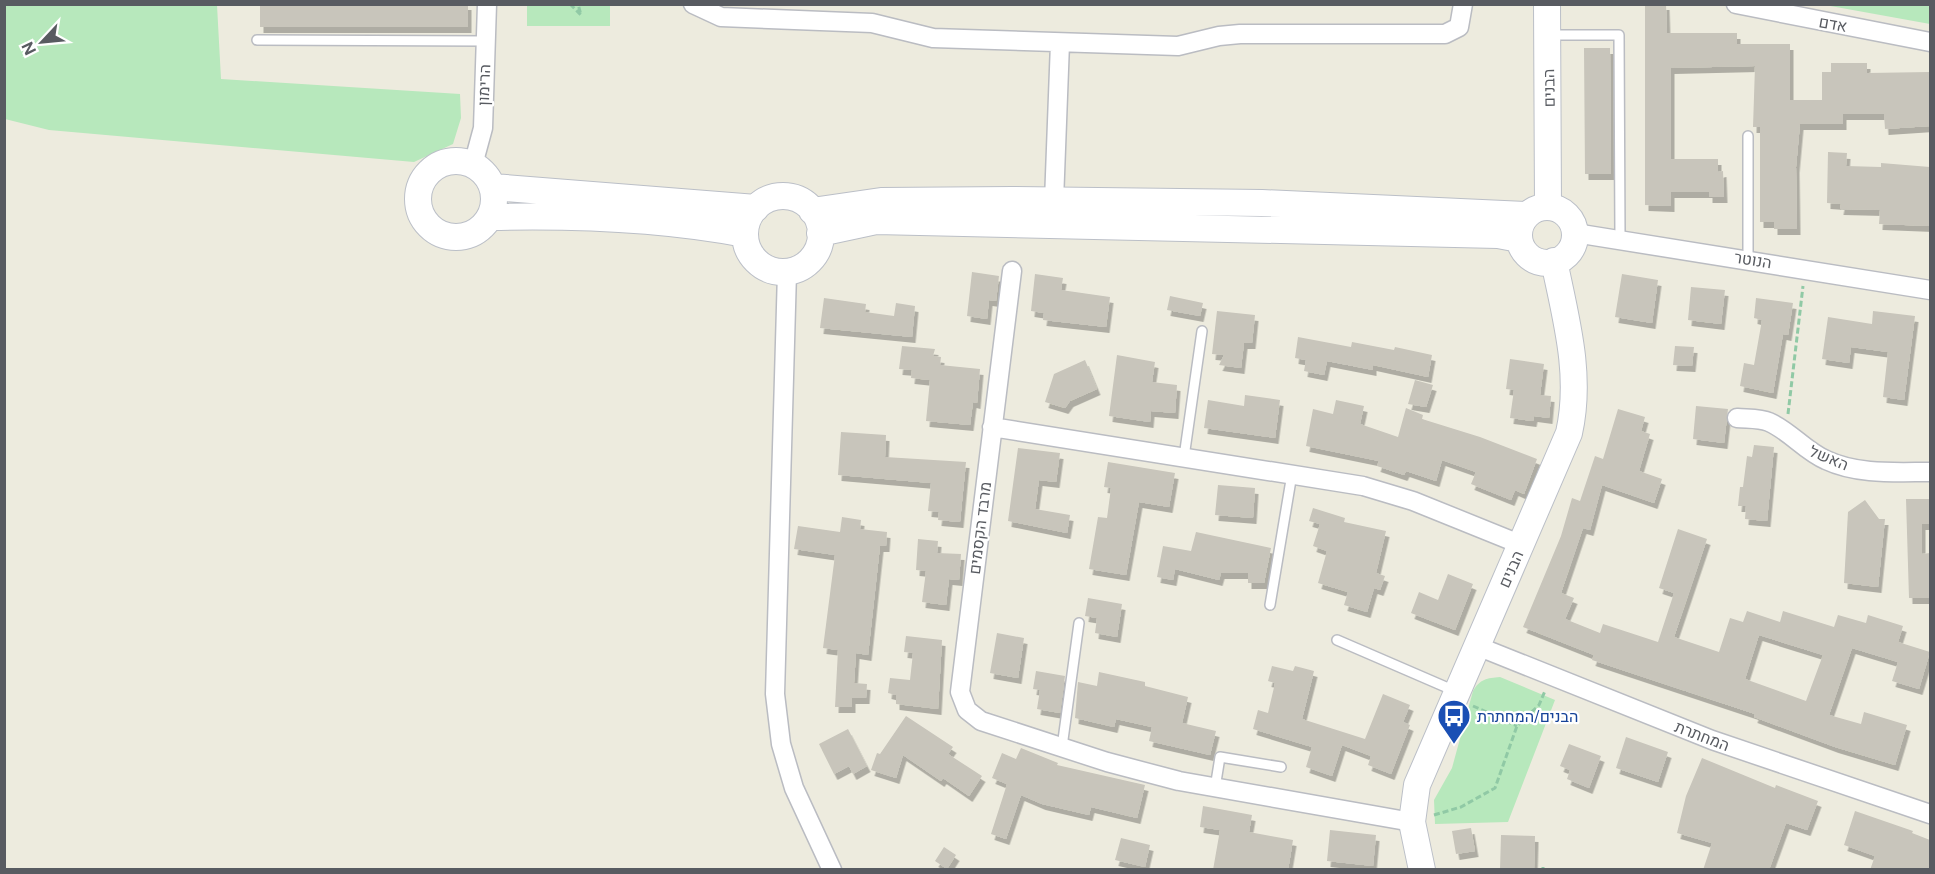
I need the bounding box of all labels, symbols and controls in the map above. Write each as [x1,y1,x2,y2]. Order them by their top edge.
north arrow [12,12,72,72]
street label: אדם [1817,12,1849,36]
text: N [18,39,40,58]
street label: הרימון [474,64,494,106]
street label: הבנים [1539,69,1559,107]
street label: הנוטר [1733,248,1773,272]
street label: האשל [1807,442,1851,474]
street label: מרבד הקסמים [965,481,995,575]
street label: הבנים [1494,547,1528,591]
bus stop icon: הבנים/המחתרת [1436,698,1472,745]
place label: הבנים/המחתרת [1477,707,1578,726]
street label: המחתרת [1672,717,1732,755]

